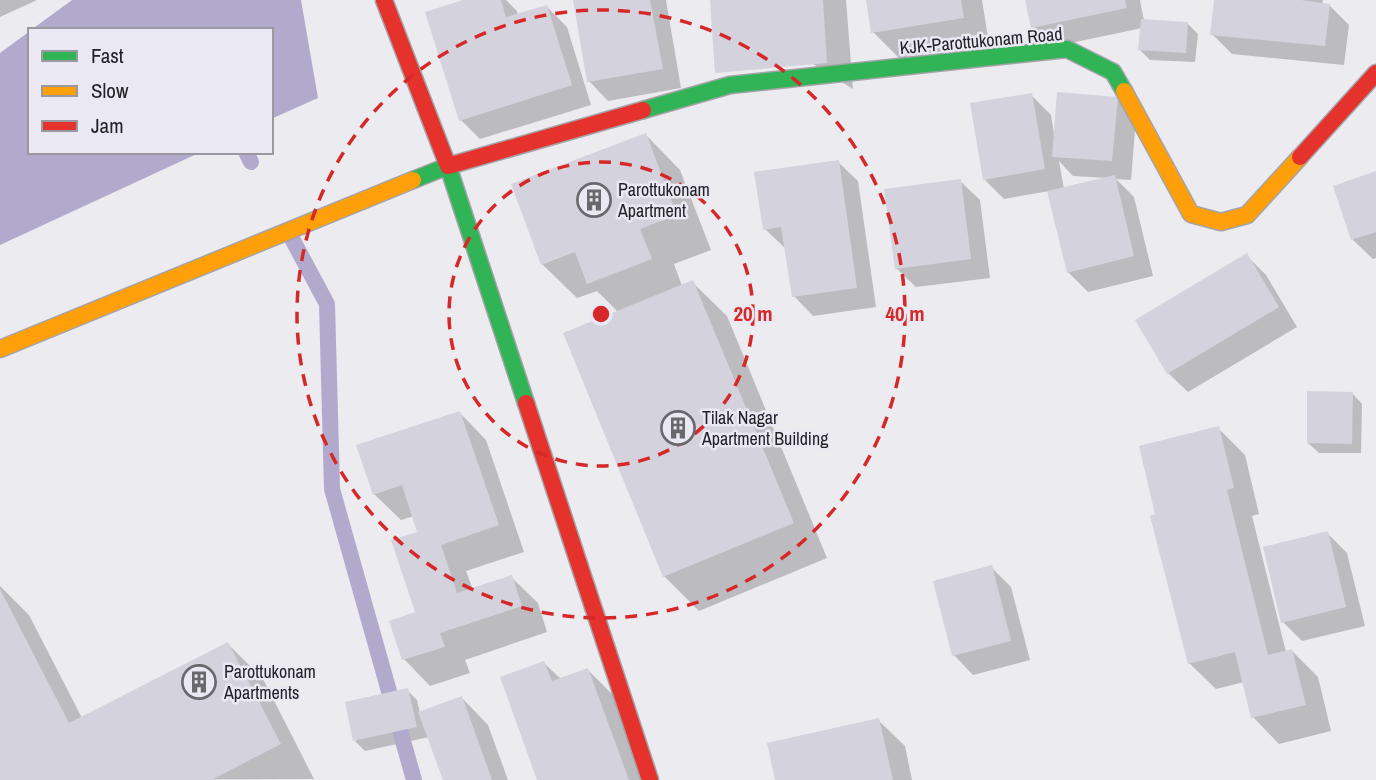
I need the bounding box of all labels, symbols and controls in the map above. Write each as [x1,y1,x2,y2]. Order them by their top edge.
street label: KJK-Parottukonam Road [899,21,1063,60]
legend [28,28,273,154]
text: Fast [91,41,124,70]
text: Slow [91,76,129,105]
text: Jam [91,111,124,140]
place label: Parottukonam Apartment [617,177,710,223]
building icon: Parottukonam Apartment [575,181,613,219]
text: 20 m [733,299,773,328]
text: 40 m [885,299,925,328]
centre of rings [589,302,613,326]
place label: Tilak Nagar Apartment Building [701,405,829,451]
building icon: Tilak Nagar Apartment Building [659,409,697,447]
place label: Parottukonam Apartments [223,659,316,705]
building icon: Parottukonam Apartments [180,663,218,701]

